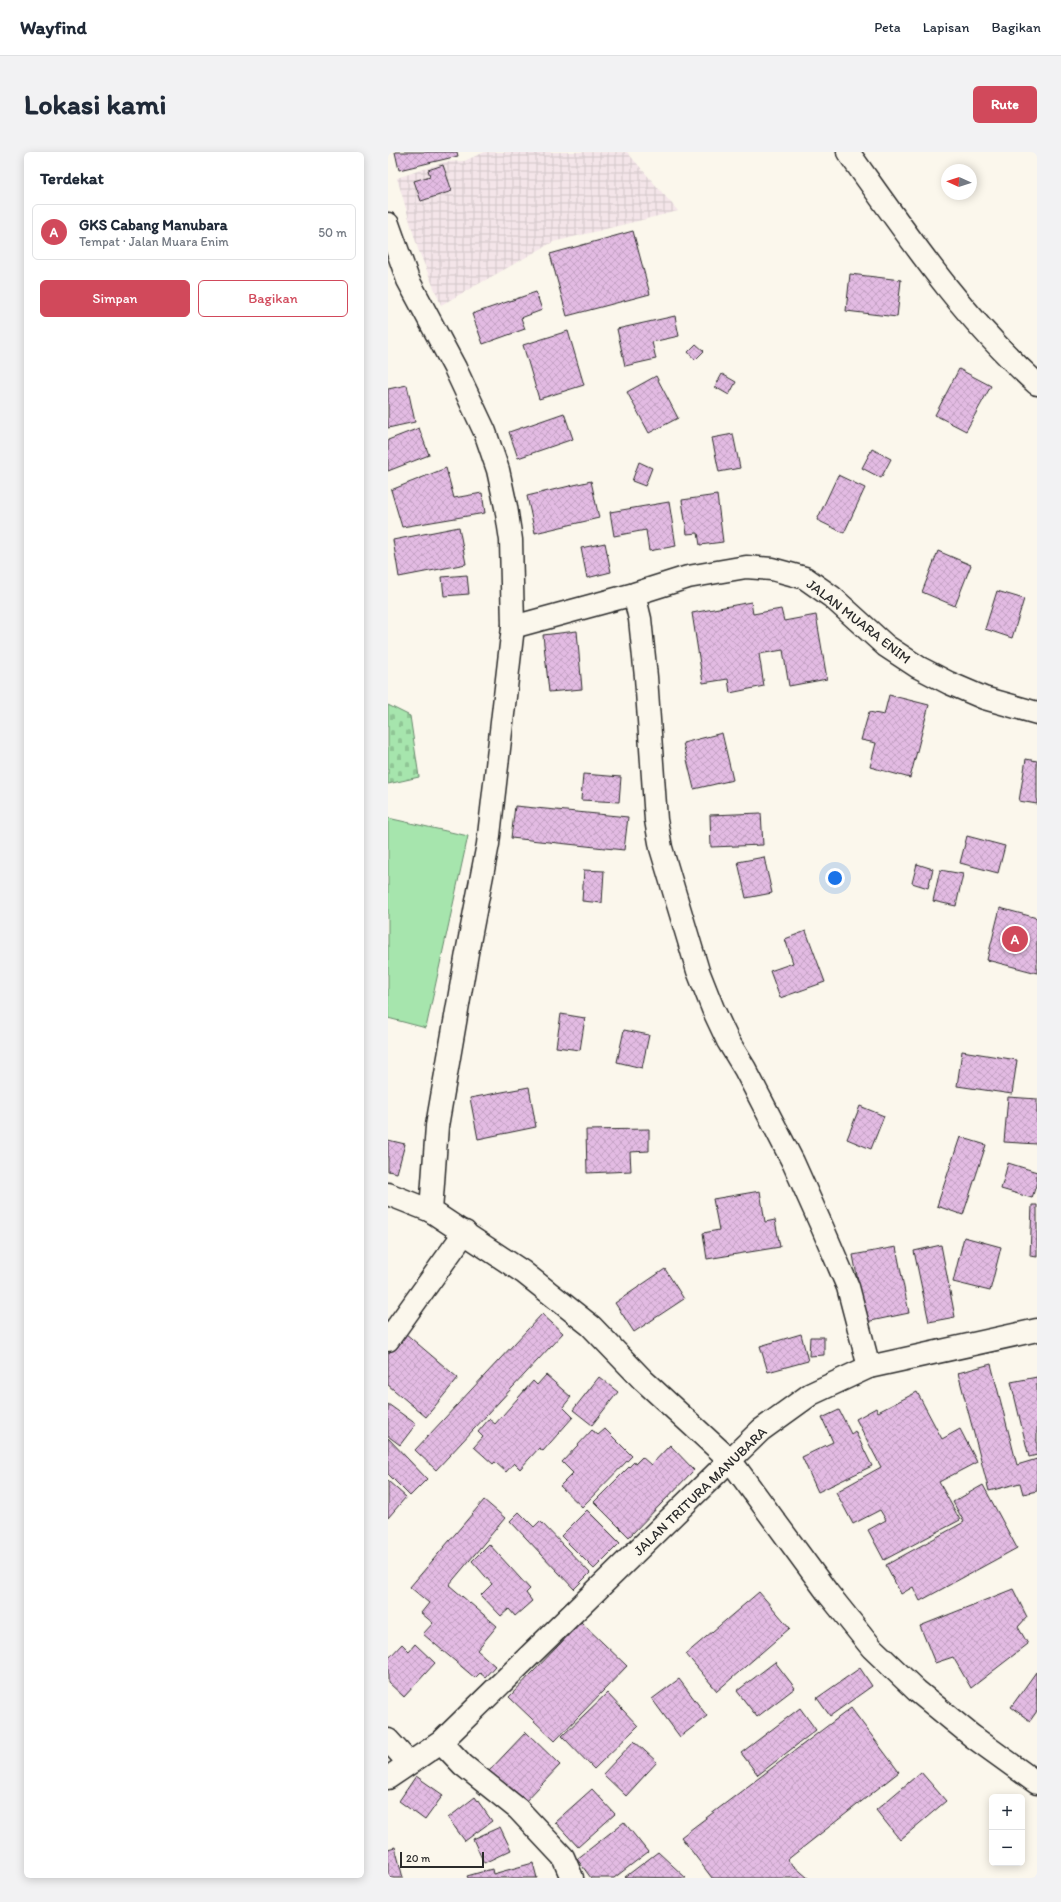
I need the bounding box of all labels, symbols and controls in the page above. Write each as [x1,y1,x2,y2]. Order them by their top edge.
text: Wayfind [20,16,87,39]
text: Peta [874,19,901,36]
text: Lapisan [923,19,970,36]
text: Bagikan [992,19,1041,36]
button: Rute [973,86,1037,123]
text: Lokasi kami [24,87,166,121]
north arrow [941,164,977,200]
text: Terdekat [40,168,104,188]
text: GKS Cabang Manubara [79,216,228,234]
text: A [50,225,58,240]
text: 50 m [318,225,347,240]
text: Tempat · Jalan Muara Enim [79,234,229,249]
button: Simpan [40,280,190,317]
button: Bagikan [198,280,348,317]
street label: JALAN MUARA ENIM [803,575,914,667]
your location [825,868,845,888]
pin: A [1002,924,1028,954]
street label: JALAN TRITURA MANUBARA [630,1423,770,1559]
map controls [989,1794,1025,1866]
button: + [989,1794,1025,1830]
button: − [989,1830,1025,1866]
scale bar [400,1850,484,1869]
text: 20 m [406,1852,430,1865]

